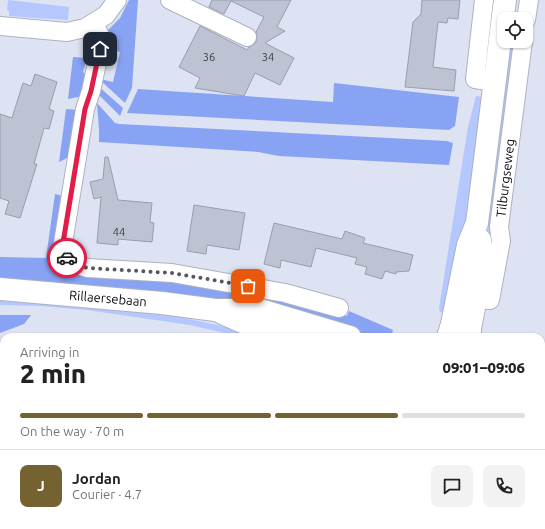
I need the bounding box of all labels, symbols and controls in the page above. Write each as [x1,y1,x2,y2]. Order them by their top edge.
map controls [497,12,533,48]
button: locate [497,12,533,48]
pin [83,32,117,66]
icon: home [89,38,111,60]
house number: 36 [203,51,215,63]
house number: 34 [262,51,274,63]
street label: Tilburgseweg [493,138,517,218]
house number: 44 [113,226,125,238]
courier [47,238,87,278]
icon: car [56,247,78,269]
pin [231,269,265,303]
icon: bag [237,275,259,297]
street label: Rillaersebaan [68,288,148,308]
text: Arriving in [20,345,79,359]
text: 2 min [20,359,86,388]
text: 09:01–09:06 [442,359,525,376]
text: On the way · 70 m [20,424,124,438]
button: chat [431,465,473,507]
button: phone [483,465,525,507]
text: Jordan [72,470,121,487]
text: J [37,477,45,494]
text: Courier · 4.7 [72,487,142,501]

